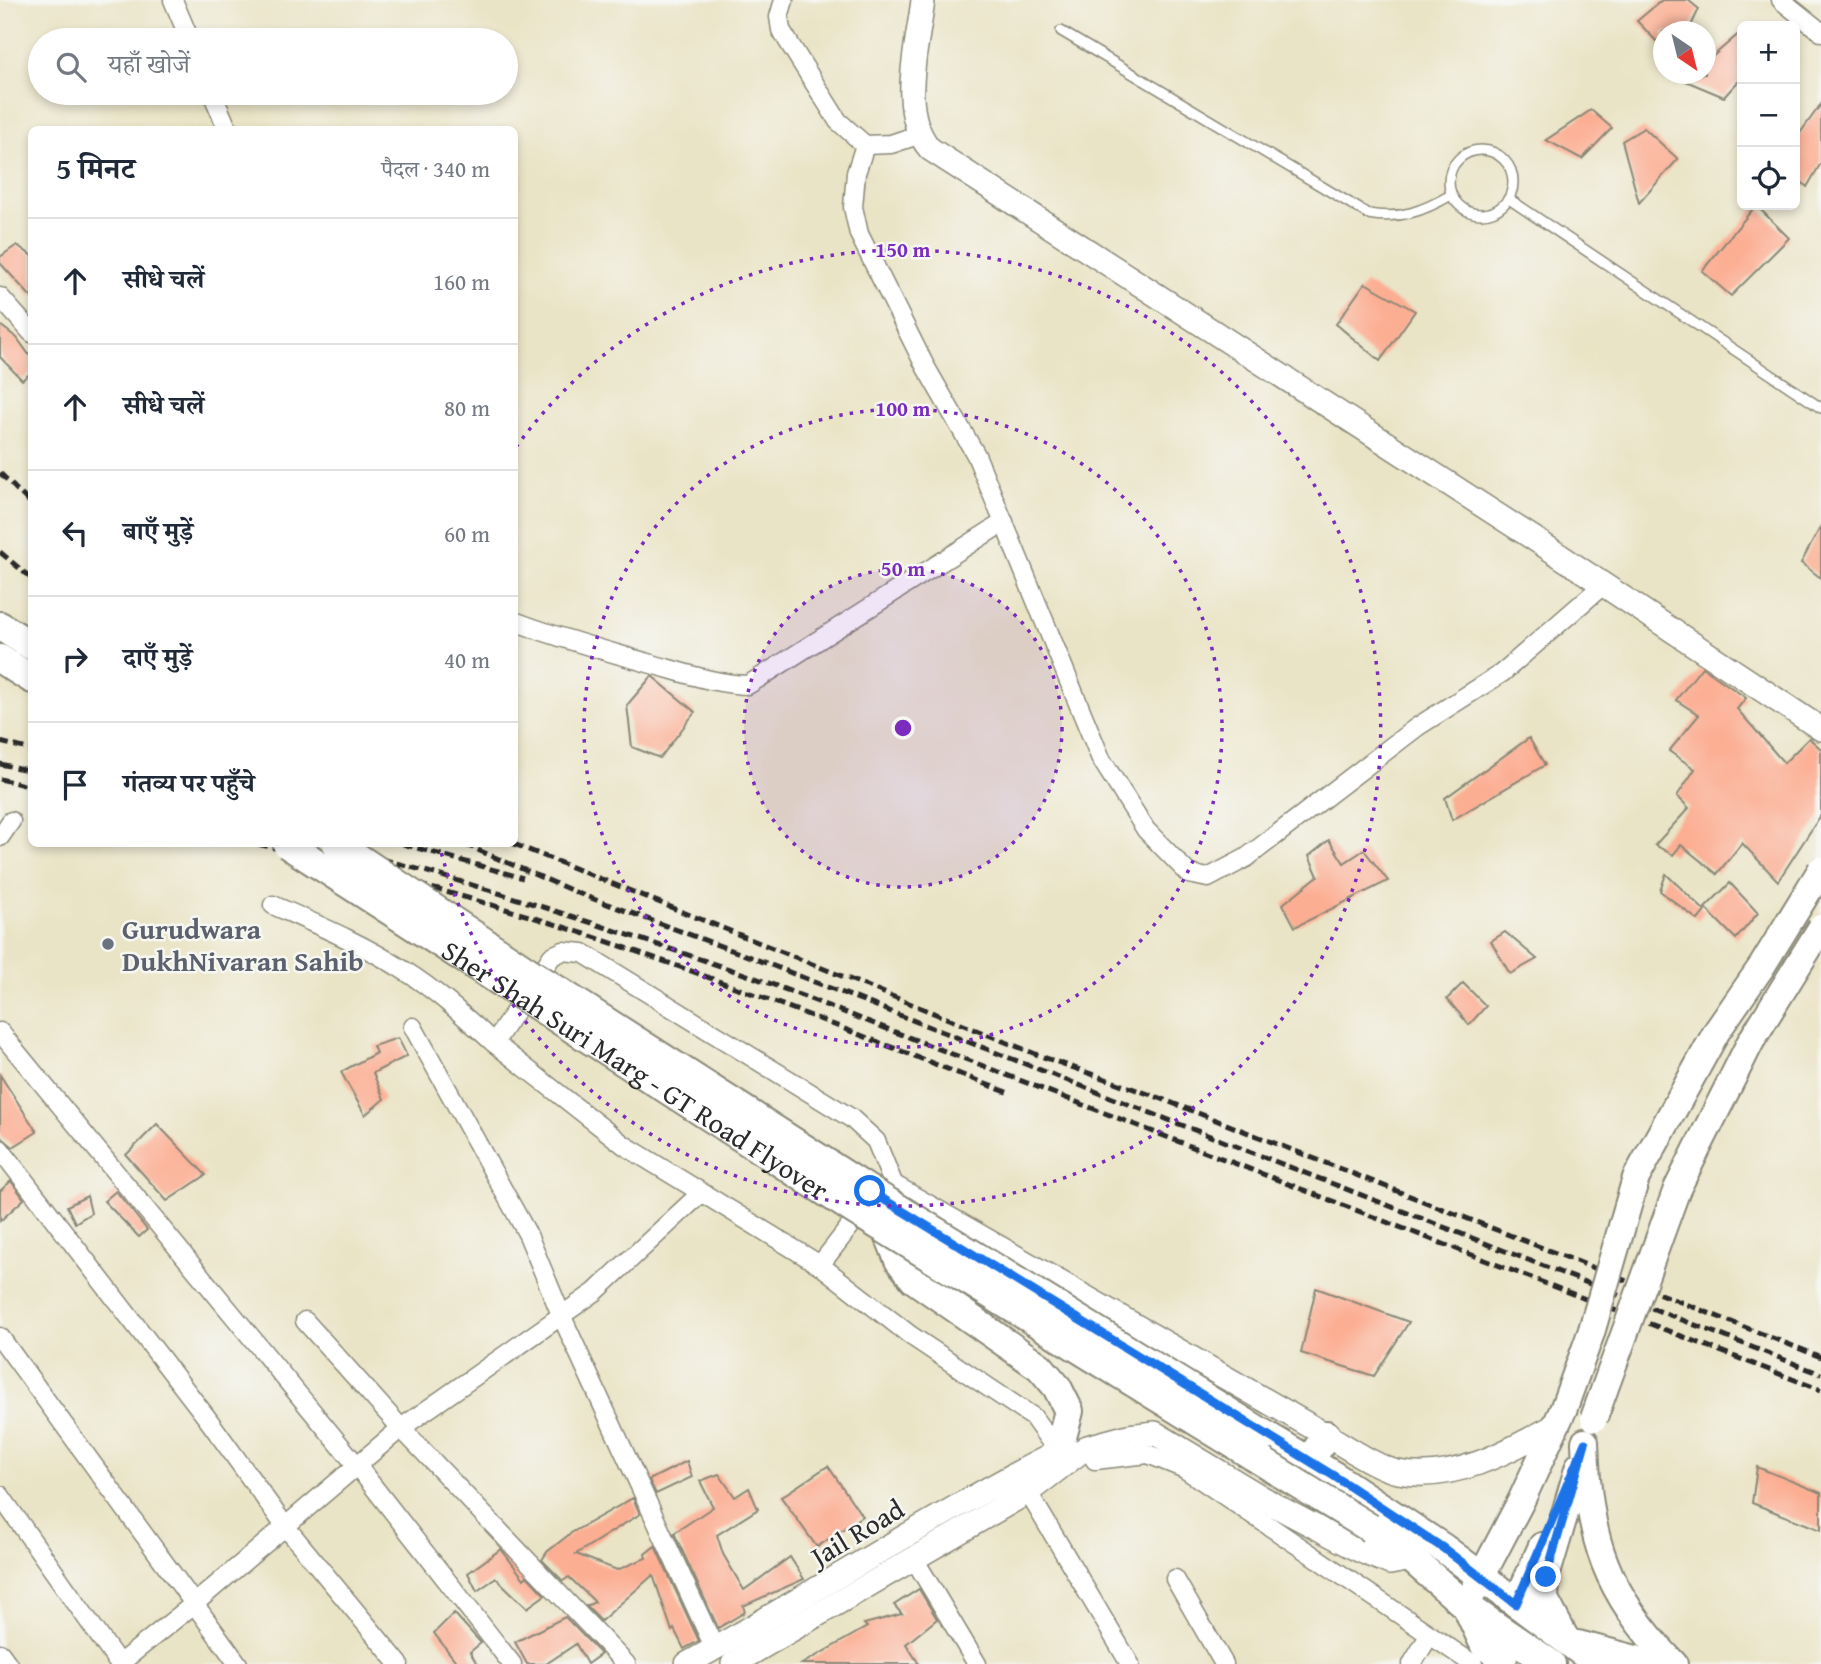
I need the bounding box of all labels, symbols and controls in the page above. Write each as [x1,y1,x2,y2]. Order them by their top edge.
north arrow [1653,21,1716,84]
map controls [1737,21,1800,210]
button: + [1737,21,1800,84]
search box [28,28,518,105]
text: यहाँ खोजें [108,44,190,83]
icon: search [52,48,90,86]
button: − [1737,84,1800,147]
text: 5 मिनट [56,146,135,190]
button: locate [1737,147,1800,210]
text: पैदल · 340 m [381,152,490,185]
text: 150 m [875,234,931,265]
text: सीधे चलें [123,259,204,298]
icon: ahead [56,262,94,300]
text: 160 m [433,265,490,298]
text: सीधे चलें [123,385,204,424]
icon: ahead [56,388,94,426]
text: 80 m [444,391,490,424]
text: 100 m [875,393,931,424]
text: बाएँ मुड़ें [123,511,193,550]
icon: left [56,514,94,552]
text: 60 m [444,517,490,550]
text: 50 m [881,553,925,584]
text: दाएँ मुड़ें [123,637,192,676]
icon: right [56,640,94,678]
text: 40 m [444,643,490,676]
centre of rings [891,716,915,740]
text: गंतव्य पर पहुँचे [123,763,255,802]
icon: arrive [56,766,94,804]
place label: Gurudwara DukhNivaran Sahib [122,908,364,981]
street label: Sher Shah Suri Marg - GT Road Flyover [434,929,837,1209]
marker: Gurudwara DukhNivaran Sahib [100,936,116,952]
route start [854,1175,885,1206]
street label: Jail Road [800,1488,912,1578]
route end [1530,1561,1561,1592]

